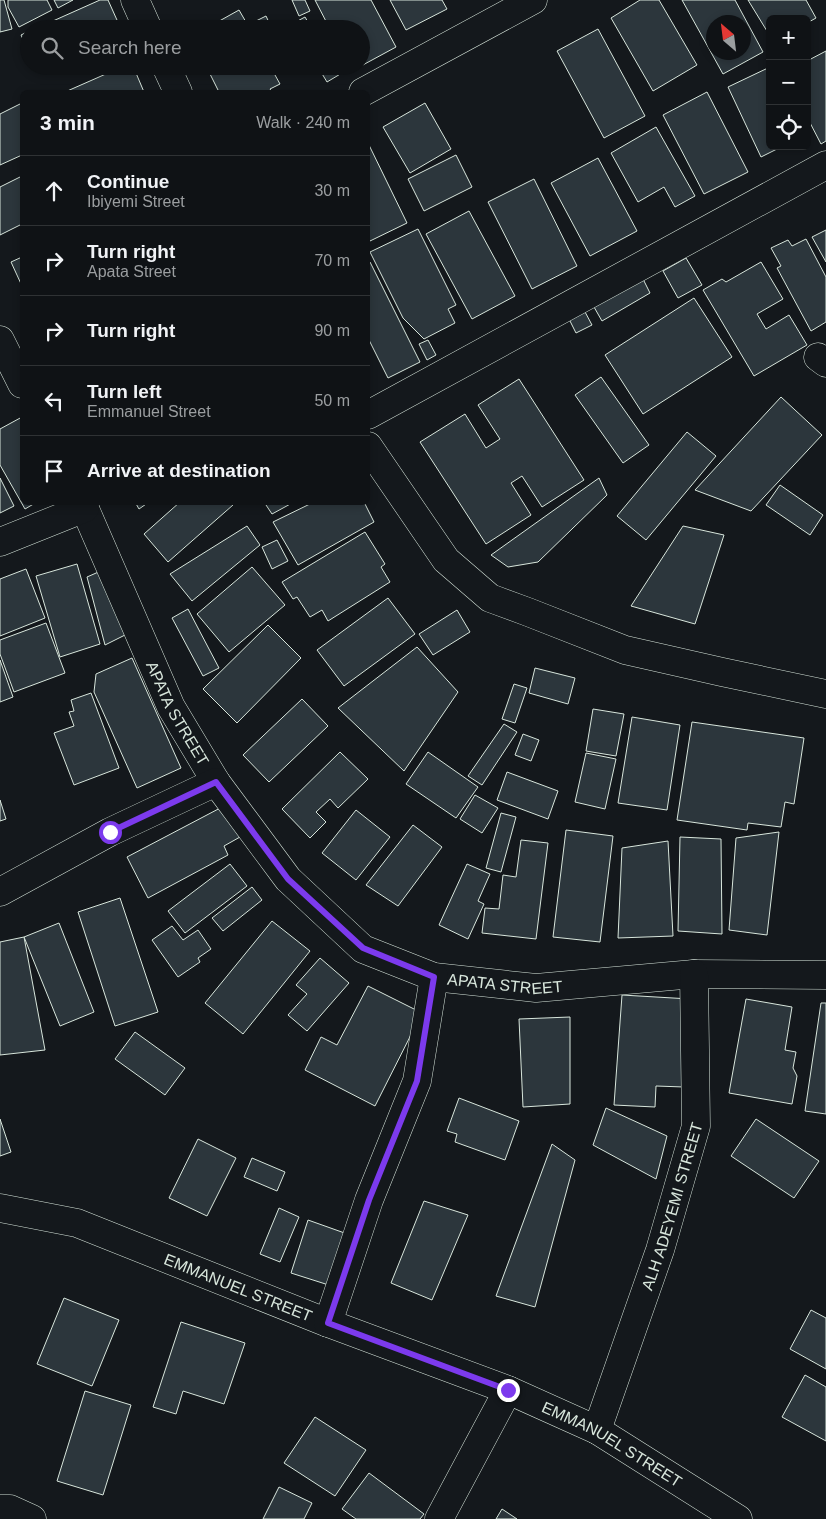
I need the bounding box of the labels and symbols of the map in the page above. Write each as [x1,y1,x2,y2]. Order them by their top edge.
north arrow [706,15,751,60]
street label: APATA STREET [144,658,213,768]
route start [99,821,122,844]
street label: APATA STREET [447,970,563,997]
street label: ALH ADEYEMI STREET [638,1120,705,1292]
street label: EMMANUEL STREET [162,1250,315,1324]
route end [497,1379,520,1402]
street label: EMMANUEL STREET [540,1398,685,1490]

